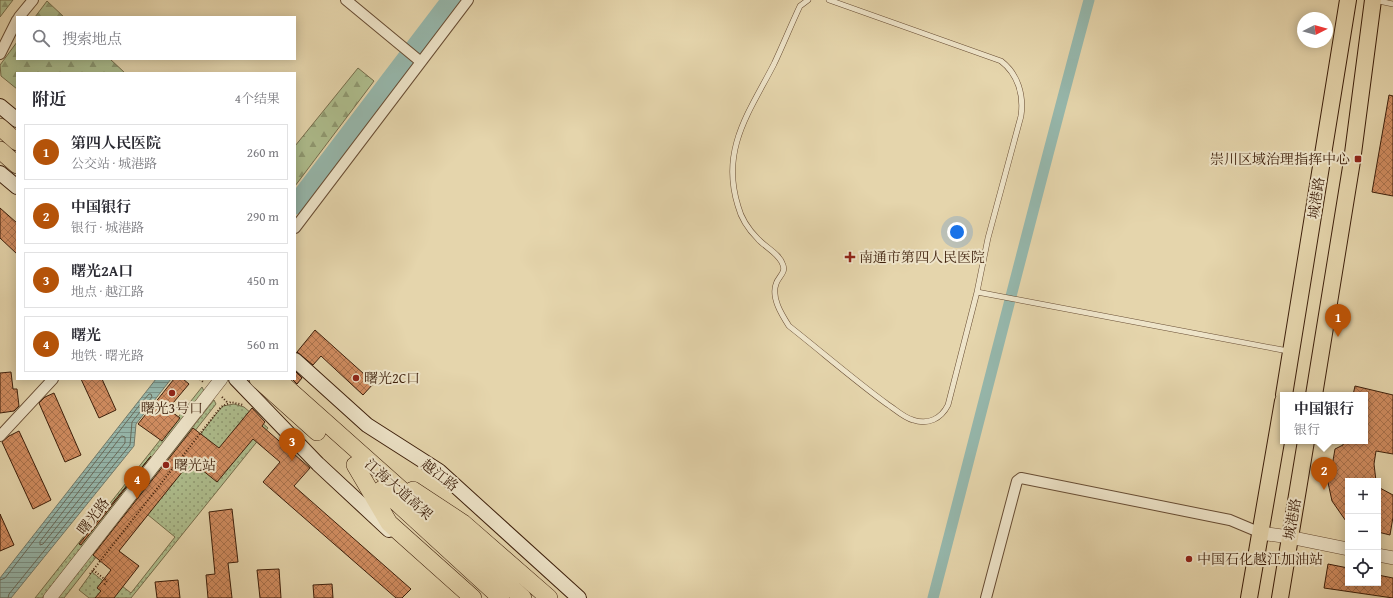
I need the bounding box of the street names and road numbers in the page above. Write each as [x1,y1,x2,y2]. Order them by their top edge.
street label: 城港路 [1303,176,1329,220]
street label: 江海大道高架 [361,454,437,524]
street label: 越江路 [417,454,463,496]
street label: 曙光路 [72,493,114,539]
street label: 城港路 [1279,497,1305,541]

